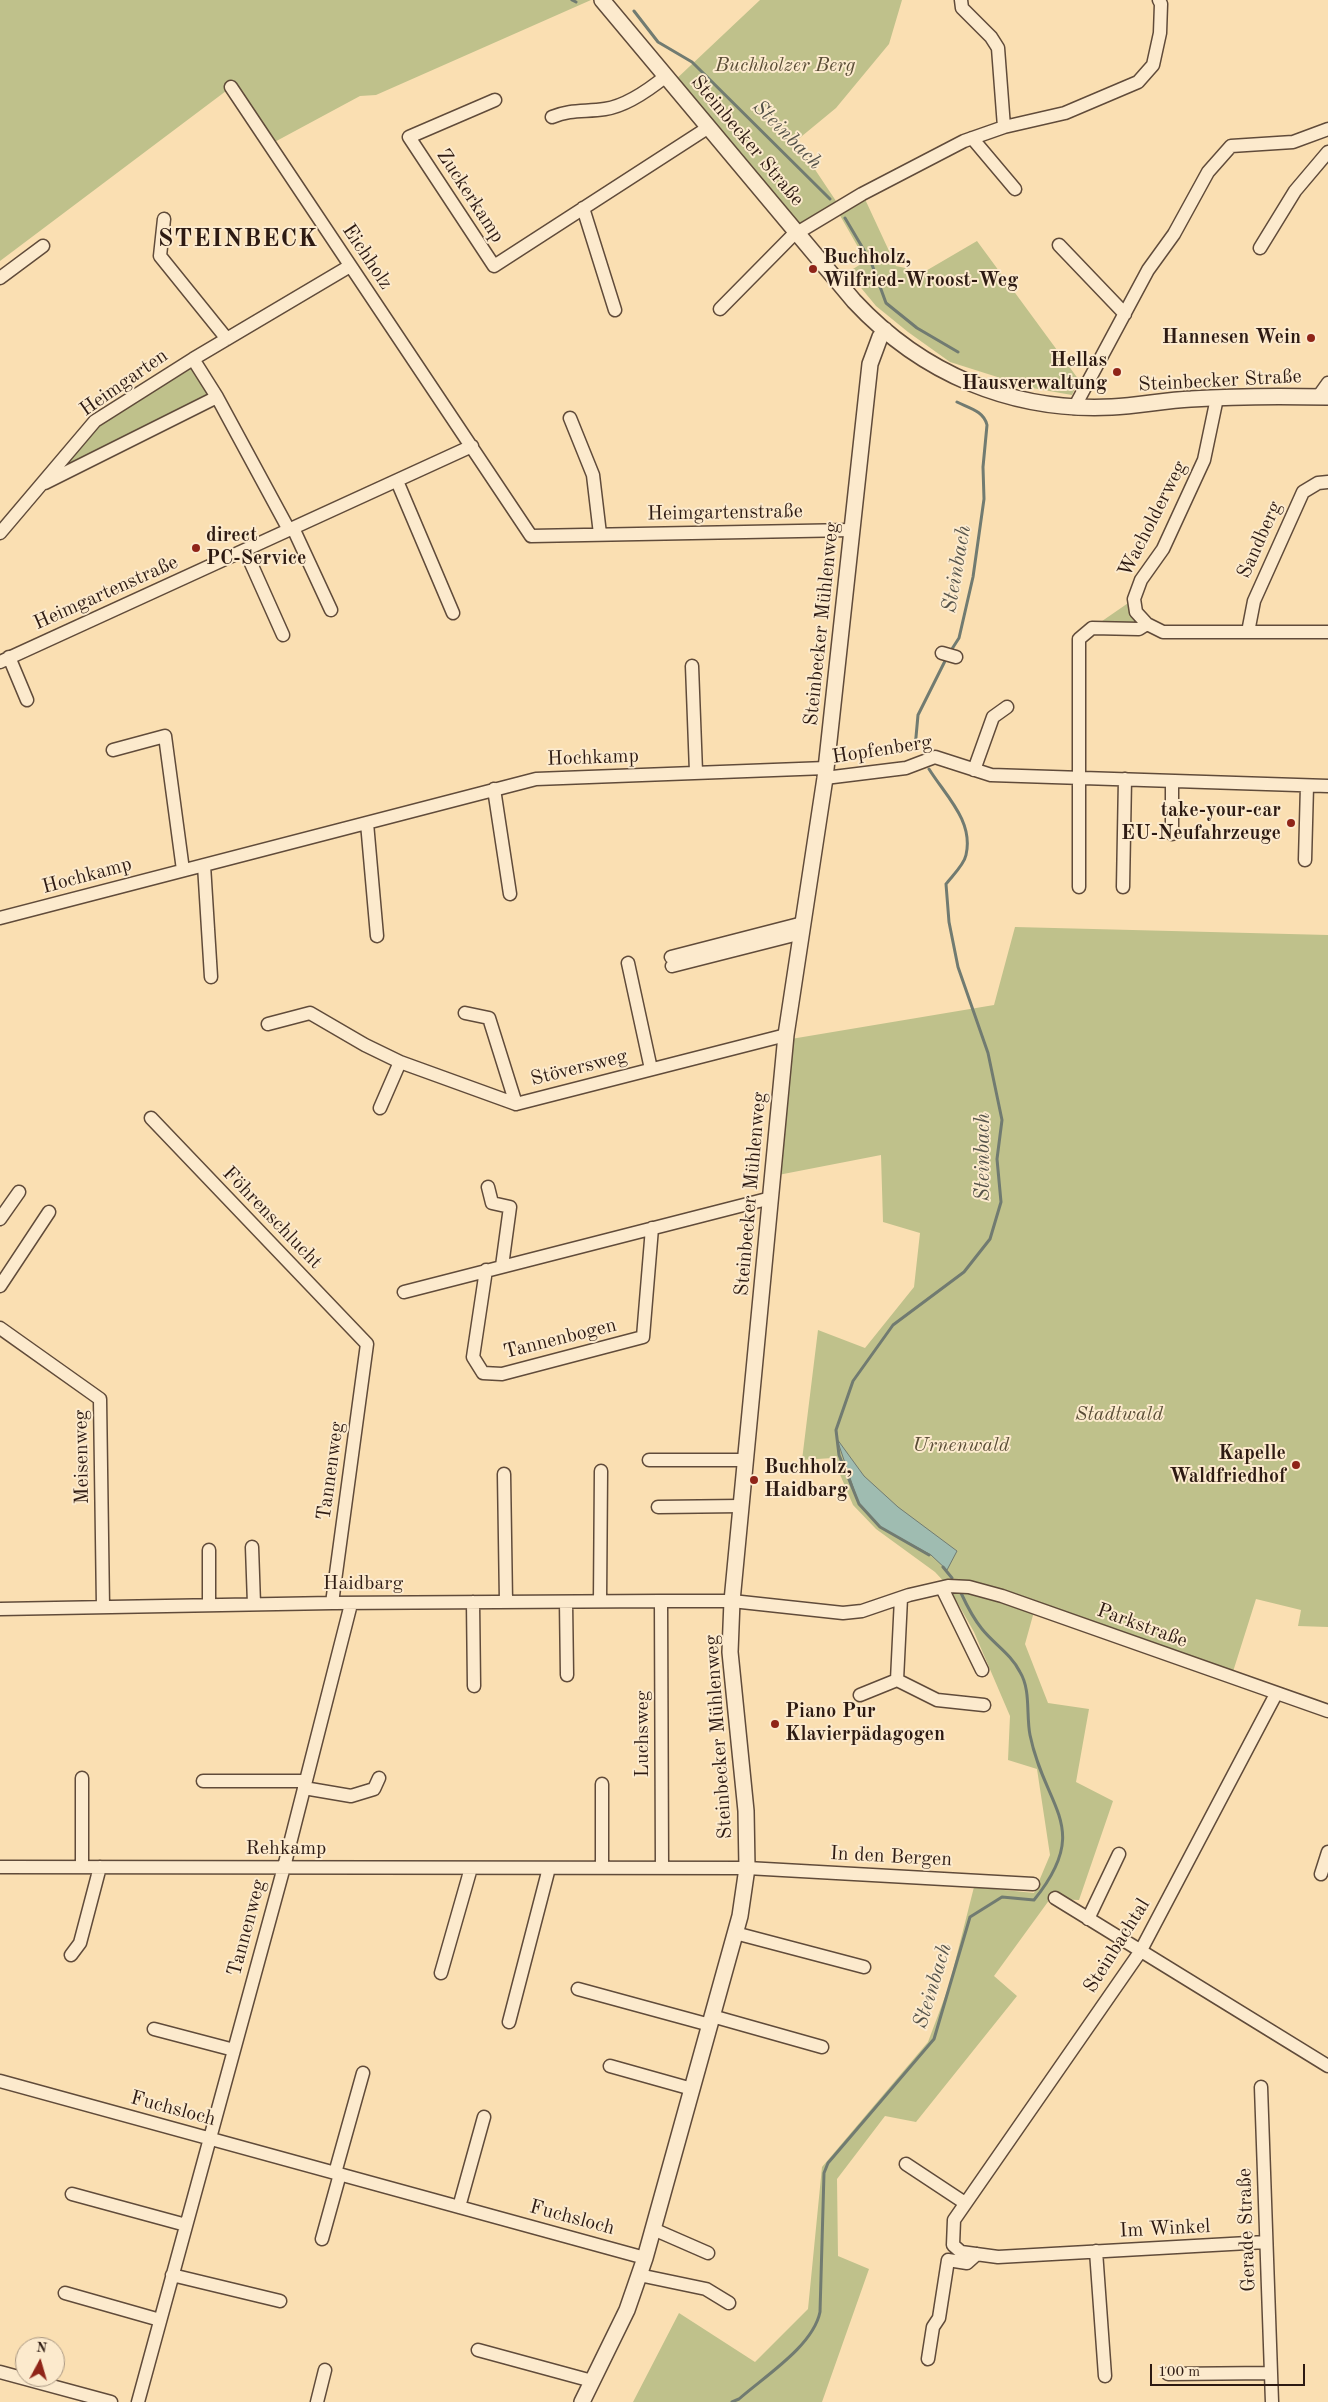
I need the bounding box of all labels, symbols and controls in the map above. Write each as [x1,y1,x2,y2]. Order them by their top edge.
park label: Buchholzer Berg [715,54,855,78]
street label: Steinbecker Straße [685,71,809,211]
water label: Steinbach [747,95,827,175]
street label: Zuckerkamp [431,145,509,247]
street label: Eichholz [336,220,398,294]
district label: STEINBECK [157,224,319,254]
place label: Buchholz, Wilfried-Wroost-Weg [823,246,1018,293]
marker: Buchholz, Wilfried-Wroost-Weg [807,263,819,275]
place label: Hannesen Wein [1162,326,1301,350]
marker: Hannesen Wein [1305,332,1317,344]
street label: Heimgarten [75,344,173,422]
place label: Hellas Hausverwaltung [962,349,1107,396]
street label: Steinbecker Straße [1138,365,1302,397]
marker: Hellas Hausverwaltung [1111,366,1123,378]
street label: Wacholderweg [1113,457,1193,581]
street label: Sandberg [1232,498,1288,582]
street label: Heimgartenstraße [647,500,803,526]
street label: Steinbecker Mühlenweg [799,521,845,727]
water label: Steinbach [937,523,977,615]
place label: direct PC-Service [206,524,306,571]
marker: direct PC-Service [190,542,202,554]
street label: Heimgartenstraße [30,550,182,636]
street label: Hopfenberg [830,730,934,770]
street label: Hochkamp [547,744,639,772]
place label: take-your-car EU-Neufahrzeuge [1121,799,1281,846]
marker: take-your-car EU-Neufahrzeuge [1285,817,1297,829]
street label: Hochkamp [40,853,134,899]
street label: Stöversweg [528,1044,630,1092]
street label: Steinbecker Mühlenweg [730,1091,772,1297]
water label: Steinbach [970,1113,996,1201]
street label: Föhrenschlucht [217,1162,327,1274]
street label: Tannenbogen [501,1313,619,1365]
park label: Stadtwald [1075,1403,1163,1427]
street label: Meisenweg [69,1409,95,1505]
street label: Tannenweg [312,1420,350,1522]
park label: Urnenwald [913,1434,1009,1458]
place label: Kapelle Waldfriedhof [1169,1442,1286,1489]
place label: Buchholz, Haidbarg [764,1456,852,1503]
marker: Kapelle Waldfriedhof [1290,1459,1302,1471]
marker: Buchholz, Haidbarg [748,1474,760,1486]
street label: Haidbarg [323,1572,403,1596]
street label: Parkstraße [1093,1599,1191,1653]
street label: Steinbecker Mühlenweg [700,1634,738,1840]
street label: Luchsweg [631,1691,655,1777]
place label: Piano Pur Klavierpädagogen [785,1700,945,1747]
marker: Piano Pur Klavierpädagogen [769,1718,781,1730]
street label: Rehkamp [246,1837,326,1861]
street label: In den Bergen [829,1842,953,1872]
street label: Tannenweg [223,1877,271,1979]
street label: Steinbachtal [1079,1894,1155,1998]
water label: Steinbach [908,1940,958,2032]
street label: Fuchsloch [128,2086,218,2132]
street label: Gerade Straße [1233,2168,1261,2292]
street label: Fuchsloch [527,2195,617,2241]
street label: Im Winkel [1119,2215,1211,2243]
north arrow [15,2337,65,2387]
text: N [35,2341,48,2356]
scale bar [1153,2354,1308,2386]
text: 100 m [1158,2365,1200,2380]

